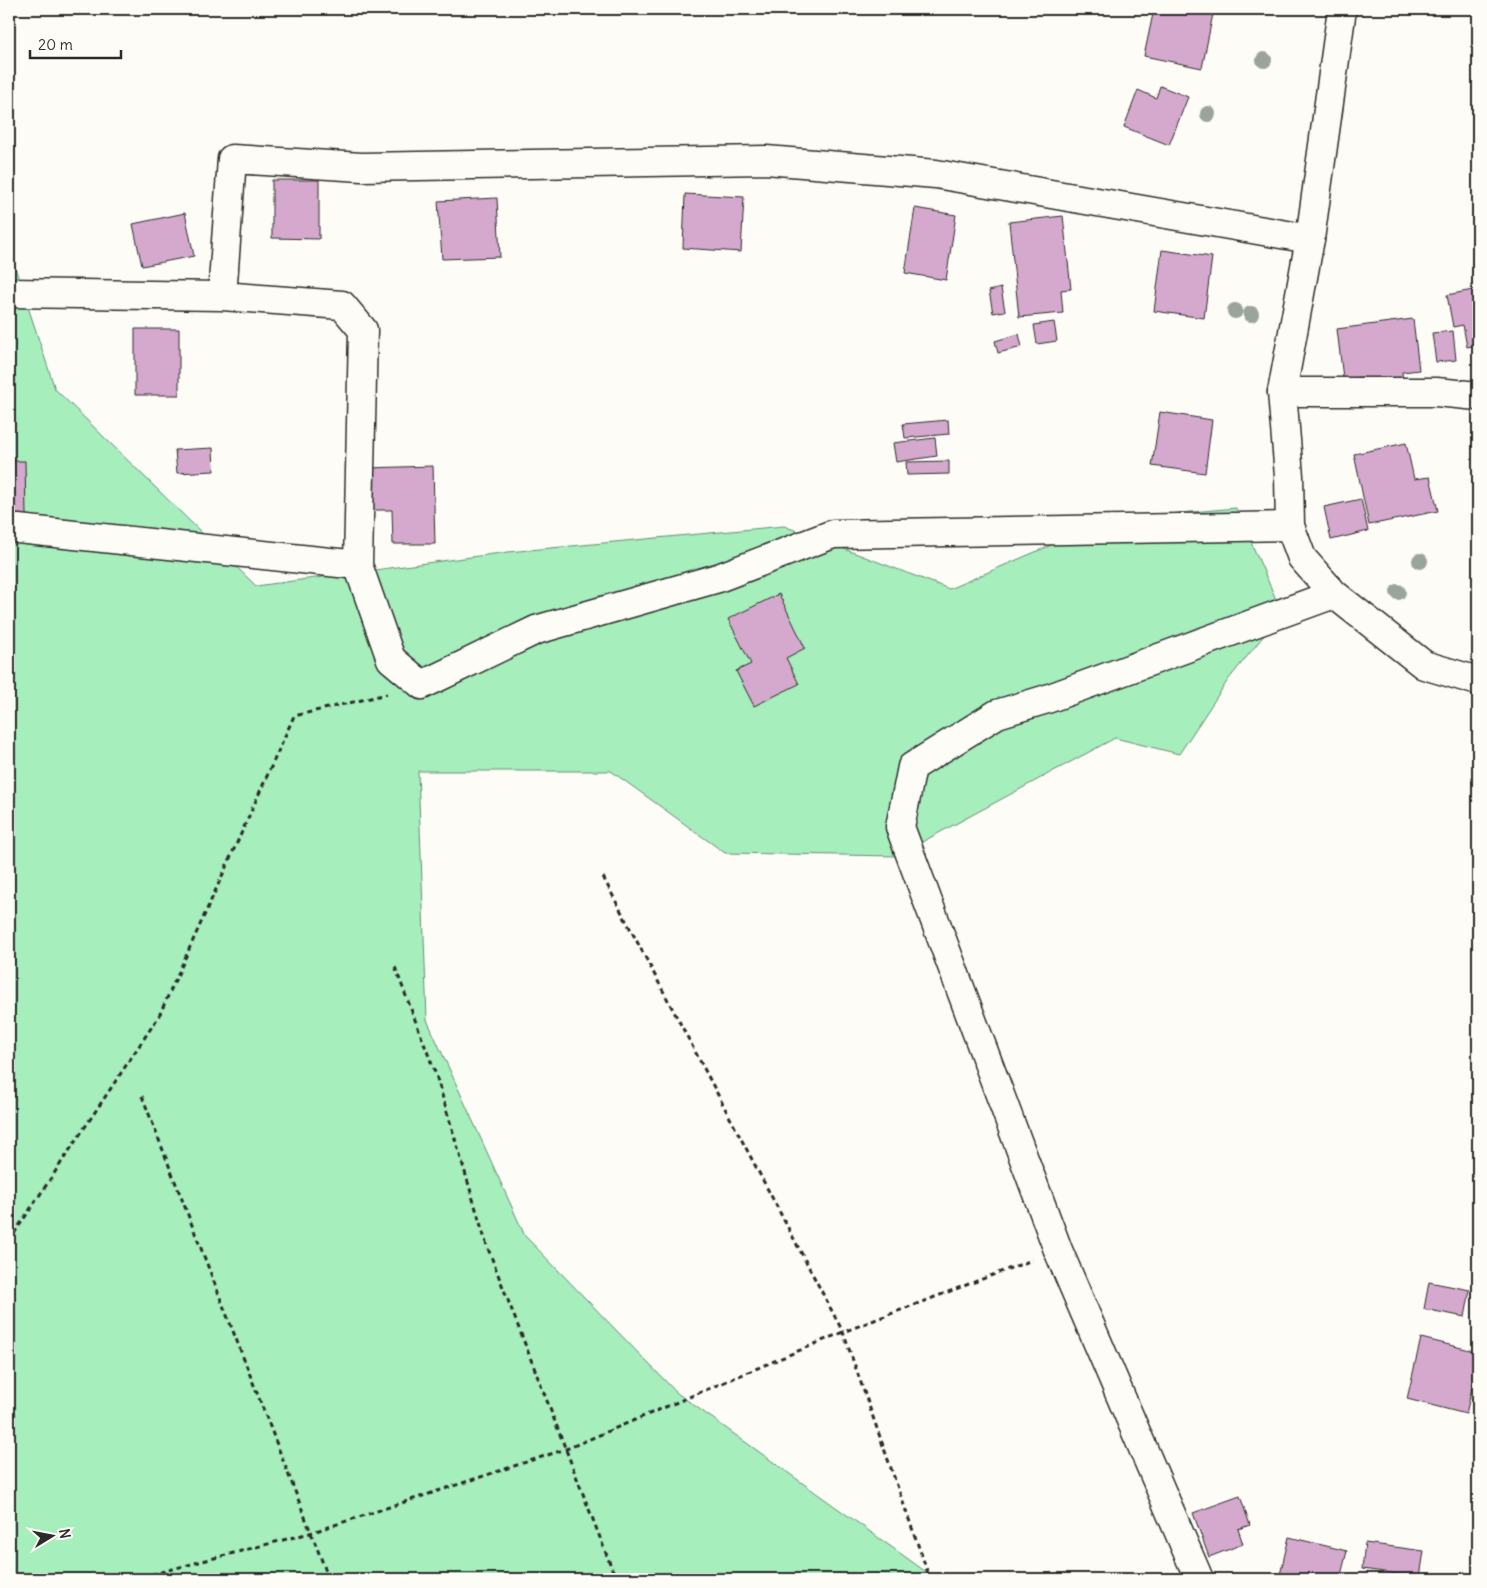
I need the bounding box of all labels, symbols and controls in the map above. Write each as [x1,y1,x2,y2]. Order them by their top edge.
scale bar [30,28,121,60]
text: 20 m [38,35,73,54]
north arrow [28,1510,78,1560]
text: N [55,1527,75,1540]

